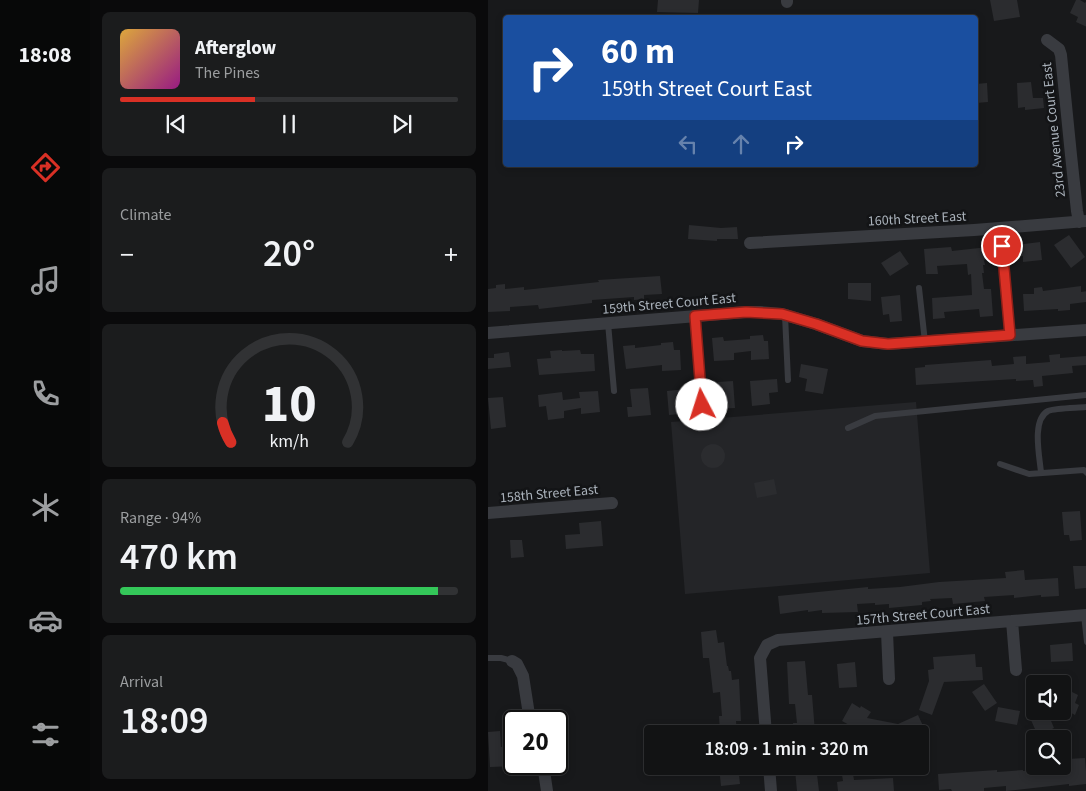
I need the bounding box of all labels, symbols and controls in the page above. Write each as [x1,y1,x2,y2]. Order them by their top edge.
text: 60 m [601,27,675,77]
text: Afterglow [195,35,276,62]
icon: right [518,35,583,100]
text: 18:08 [18,39,72,71]
street label: 23rd Avenue Court East [1037,61,1071,198]
text: The Pines [195,62,260,84]
text: 159th Street Court East [601,73,812,105]
icon: previous [162,110,190,138]
icon: pause [275,110,303,138]
icon: next [388,110,416,138]
icon: left [674,130,702,158]
icon: ahead [727,130,755,158]
icon: right [780,130,808,158]
icon: directions [28,150,63,185]
text: Climate [120,204,171,226]
street label: 160th Street East [867,206,967,232]
pin [981,225,1023,267]
text: 20° [263,227,315,281]
icon: arrive [988,232,1016,260]
text: − [120,235,134,275]
text: + [444,235,458,275]
icon: music [28,263,63,298]
street label: 159th Street Court East [601,288,737,320]
text: 10 [262,368,316,442]
icon: phone [28,376,63,411]
position arrow [675,378,727,430]
text: km/h [269,429,309,454]
street label: 158th Street East [499,480,599,508]
icon: climate [28,490,63,525]
text: Range · 94% [120,507,201,529]
text: 470 km [120,530,238,584]
street label: 157th Street Court East [855,599,991,631]
icon: car [28,603,63,638]
text: Arrival [120,671,163,693]
map controls [1026,675,1071,775]
button: sound [1026,675,1071,720]
text: 18:09 [120,694,208,748]
speed limit sign: 20 [503,710,568,775]
icon: filters [28,717,63,752]
button: search [1026,730,1071,775]
text: 18:09 · 1 min · 320 m [704,736,869,763]

